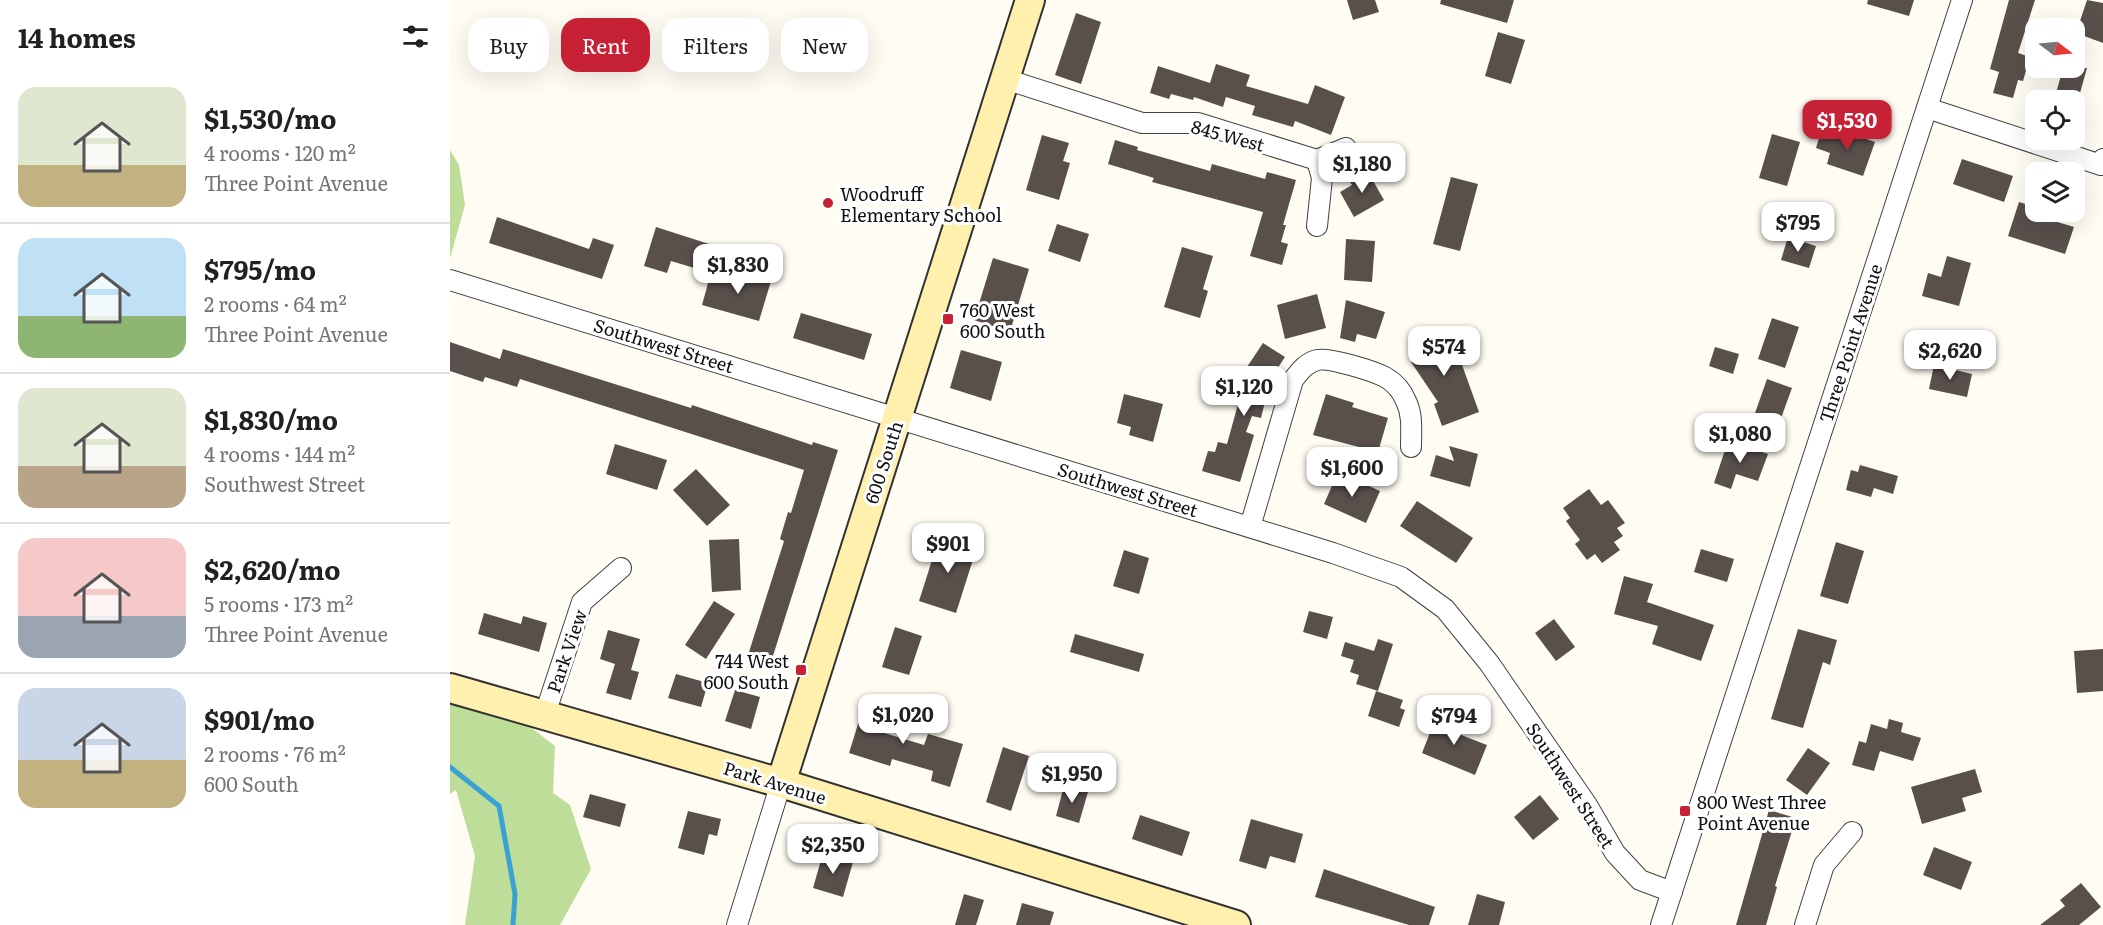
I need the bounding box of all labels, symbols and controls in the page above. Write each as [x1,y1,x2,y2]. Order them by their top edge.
text: 14 homes [18,17,136,56]
chip: Buy [468,18,549,72]
chip: Rent [561,18,650,72]
chip: Filters [662,18,769,72]
chip: New [781,18,868,72]
north arrow [2025,18,2085,78]
map controls [2025,18,2085,222]
icon: filters [399,20,432,53]
button: locate [2025,90,2085,150]
text: $1,530/mo [204,98,337,137]
pin: $1,530 [1798,100,1896,151]
text: $1,530 [1817,104,1877,134]
icon: home [66,111,138,183]
street label: 845 West [1188,112,1268,158]
text: 4 rooms · 120 m² [204,137,356,167]
pin: $1,180 [1313,143,1411,194]
text: $1,180 [1332,147,1392,177]
button: layers [2025,162,2085,222]
text: Three Point Avenue [204,167,388,197]
place label: Woodruff Elementary School [840,180,1002,228]
marker: Woodruff Elementary School [821,196,835,210]
pin: $795 [1762,202,1834,253]
text: $795 [1775,206,1821,236]
pin: $1,830 [689,244,787,295]
text: $1,830 [707,248,769,278]
text: $795/mo [204,249,316,288]
street label: Three Point Avenue [1812,260,1888,426]
icon: home [66,262,138,334]
text: 2 rooms · 64 m² [204,288,347,318]
place label: 760 West 600 South [960,296,1045,344]
street label: Southwest Street [591,311,738,379]
marker: 760 West 600 South [941,312,955,326]
text: Three Point Avenue [204,318,388,348]
pin: $574 [1408,326,1480,377]
text: $574 [1422,330,1466,360]
pin: $2,620 [1901,330,1999,381]
text: $2,620 [1918,334,1982,364]
pin: $1,120 [1195,366,1293,417]
text: $1,120 [1215,370,1273,400]
text: $1,830/mo [204,399,338,438]
icon: home [66,412,138,484]
pin: $1,080 [1691,413,1789,464]
street label: 600 South [857,417,909,507]
text: $1,080 [1708,417,1772,447]
text: 4 rooms · 144 m² [204,438,355,468]
pin: $1,600 [1303,447,1401,498]
text: $1,600 [1320,451,1384,481]
street label: Southwest Street [1055,455,1202,523]
text: Southwest Street [204,468,365,498]
pin: $901 [912,523,984,574]
text: $901 [926,527,970,557]
text: $2,620/mo [204,549,341,588]
icon: home [66,562,138,634]
text: 5 rooms · 173 m² [204,588,353,618]
street label: Park View [539,605,593,696]
text: Three Point Avenue [204,618,388,648]
place label: 744 West 600 South [704,647,790,695]
marker: 744 West 600 South [794,663,808,677]
pin: $1,020 [854,694,952,745]
pin: $794 [1418,695,1490,746]
text: $1,020 [872,698,934,728]
text: $901/mo [204,699,315,738]
text: $794 [1431,699,1477,729]
icon: home [66,712,138,784]
street label: Southwest Street [1520,717,1622,854]
text: 2 rooms · 76 m² [204,738,346,768]
pin: $1,950 [1023,753,1121,804]
street label: Park Avenue [720,754,830,810]
text: $1,950 [1041,757,1103,787]
text: 600 South [204,768,299,798]
place label: 800 West Three Point Avenue [1697,788,1826,836]
marker: 800 West Three Point Avenue [1678,804,1692,818]
pin: $2,350 [784,824,882,875]
text: $2,350 [801,828,865,858]

